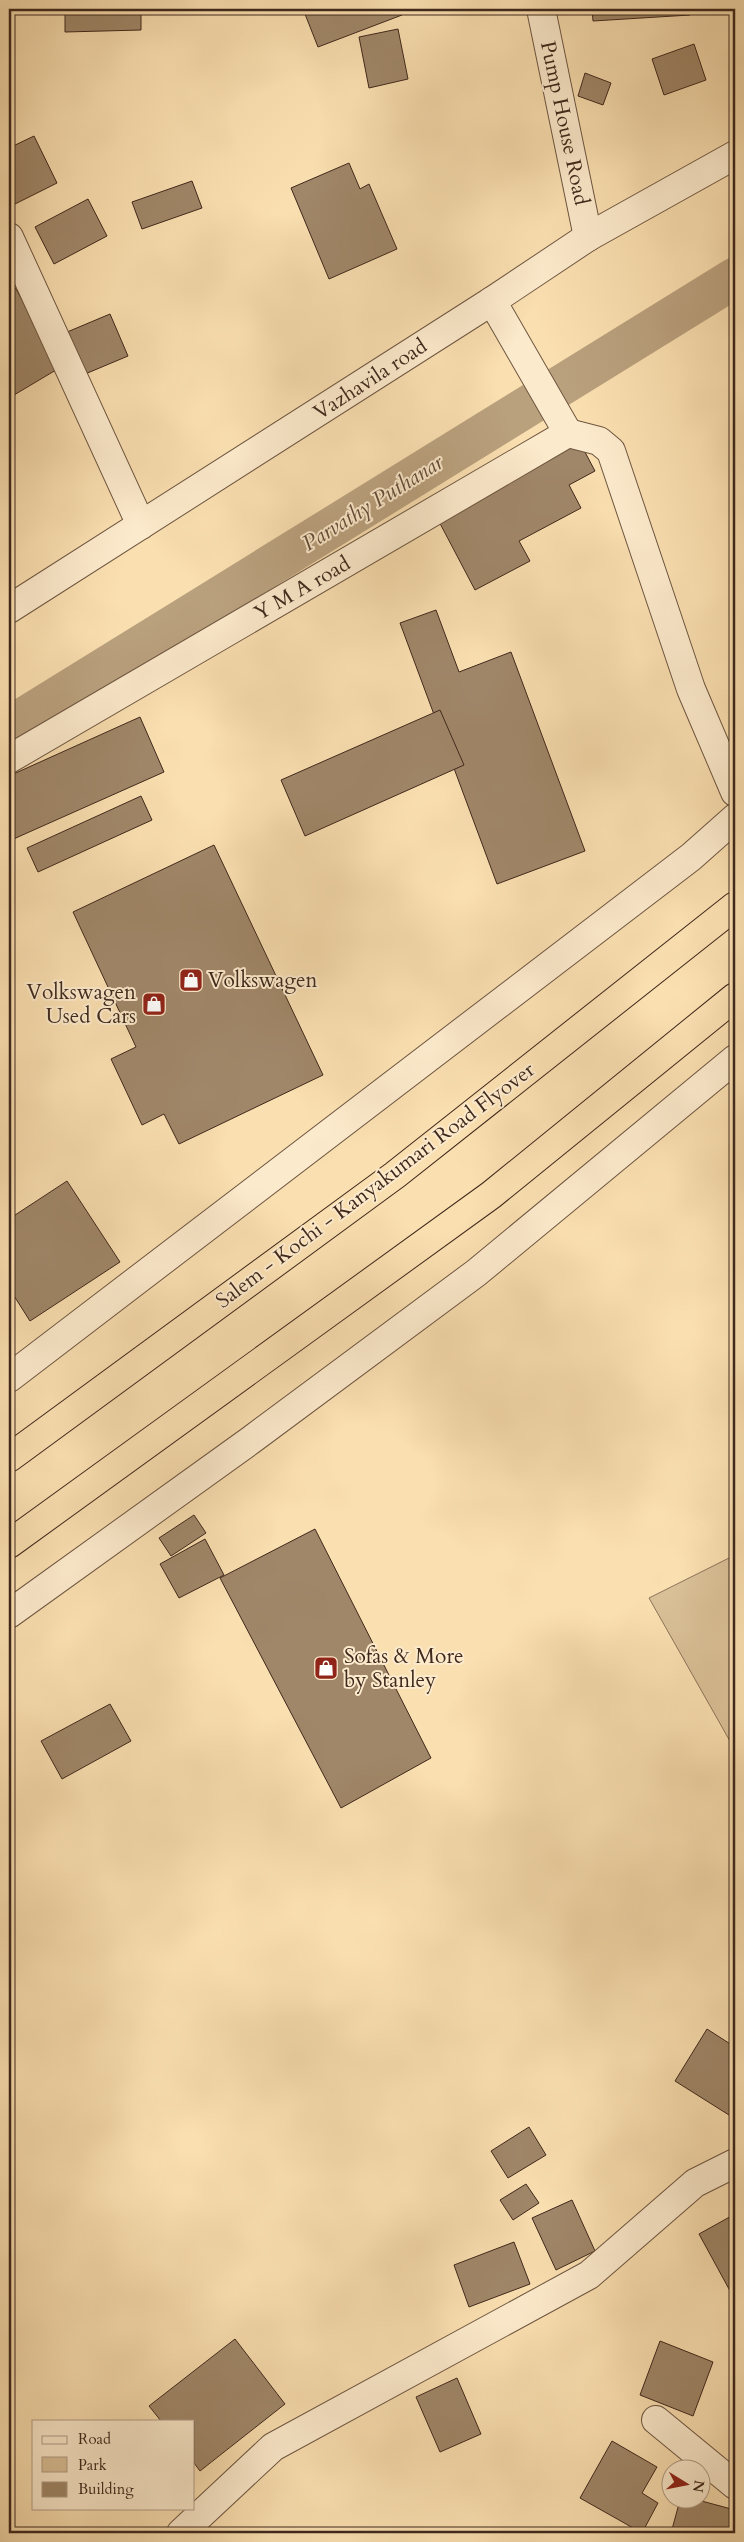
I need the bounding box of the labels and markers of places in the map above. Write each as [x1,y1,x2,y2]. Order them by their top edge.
place label: Volkswagen [208,966,318,995]
shop icon: Volkswagen [178,967,204,993]
place label: Volkswagen Used Cars [26,978,136,1031]
shop icon: Volkswagen Used Cars [141,991,167,1017]
place label: Sofas & More by Stanley [344,1642,464,1695]
shop icon: Sofas & More by Stanley [313,1655,339,1681]

